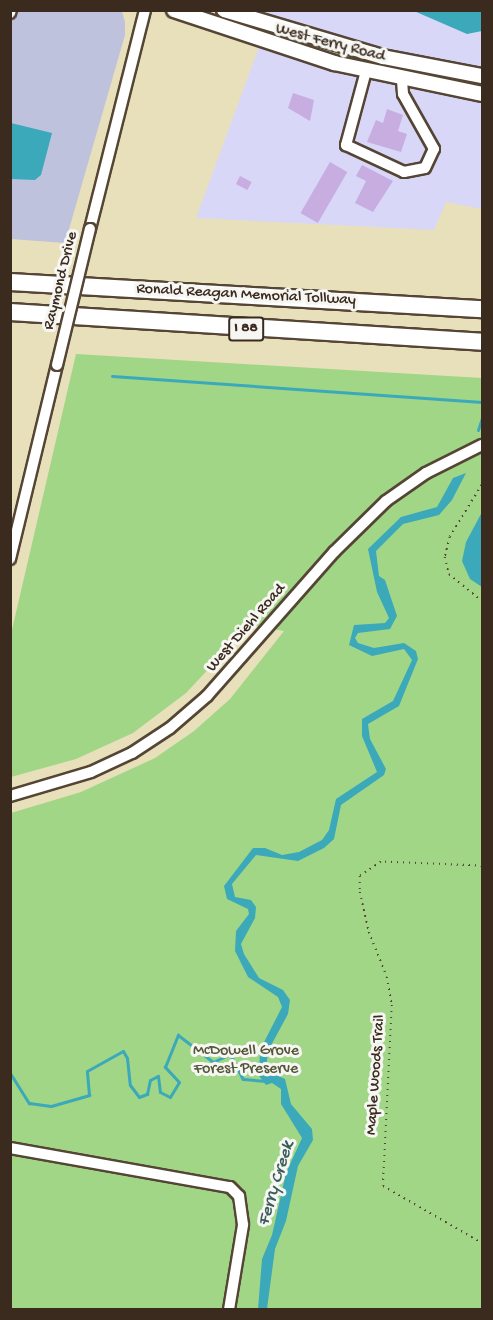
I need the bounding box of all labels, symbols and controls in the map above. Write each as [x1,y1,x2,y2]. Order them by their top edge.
street label: West Ferry Road [273,20,387,68]
street label: Raymond Drive [41,230,83,332]
street label: Ronald Reagan Memorial Tollway [136,281,356,311]
road number: I 88 [228,317,264,341]
street label: West Diehl Road [203,581,291,677]
street label: Maple Woods Trail [363,1014,391,1136]
park label: McDowell Grove Forest Preserve [193,1042,299,1080]
water label: Ferry Creek [254,1139,300,1229]

